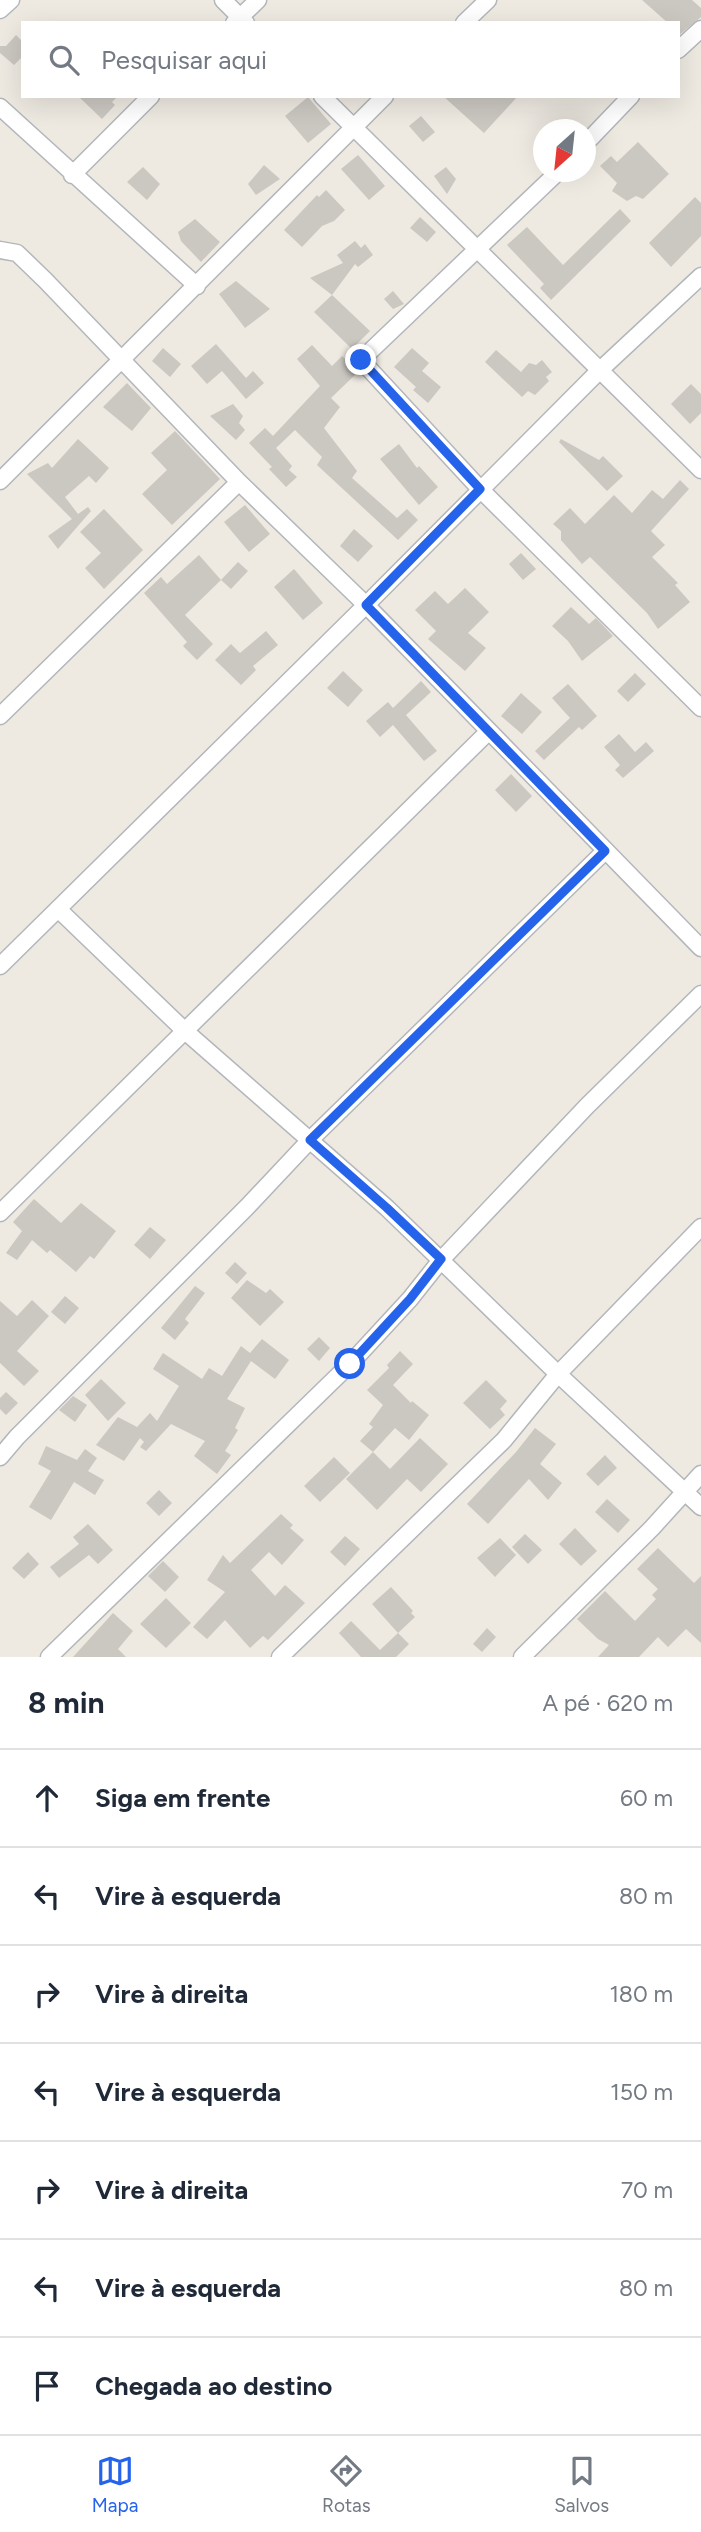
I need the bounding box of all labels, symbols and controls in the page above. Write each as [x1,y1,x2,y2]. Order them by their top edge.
search box [21,21,680,98]
icon: search [45,41,83,79]
text: Pesquisar aqui [101,44,267,76]
north arrow [533,119,596,182]
route end [345,344,376,375]
route start [334,1348,365,1379]
text: 8 min [28,1684,105,1721]
text: A pé · 620 m [542,1689,673,1717]
icon: ahead [28,1779,66,1817]
text: Siga em frente [95,1782,270,1814]
text: 60 m [620,1784,673,1812]
icon: left [28,1877,66,1915]
text: Vire à esquerda [95,1880,281,1912]
text: 80 m [619,1882,673,1910]
icon: right [28,1975,66,2013]
text: Vire à direita [95,1978,248,2010]
text: 180 m [609,1980,673,2008]
icon: left [28,2073,66,2111]
text: Vire à esquerda [95,2076,281,2108]
text: 150 m [610,2078,673,2106]
icon: right [28,2171,66,2209]
text: Vire à direita [95,2174,248,2206]
text: 70 m [621,2176,673,2204]
icon: left [28,2269,66,2307]
text: Vire à esquerda [95,2272,281,2304]
text: 80 m [619,2274,673,2302]
icon: arrive [28,2367,66,2405]
text: Chegada ao destino [95,2370,332,2402]
tab: Mapa [92,2452,138,2517]
tab: Rotas [322,2452,371,2517]
tab: Salvos [554,2452,609,2517]

